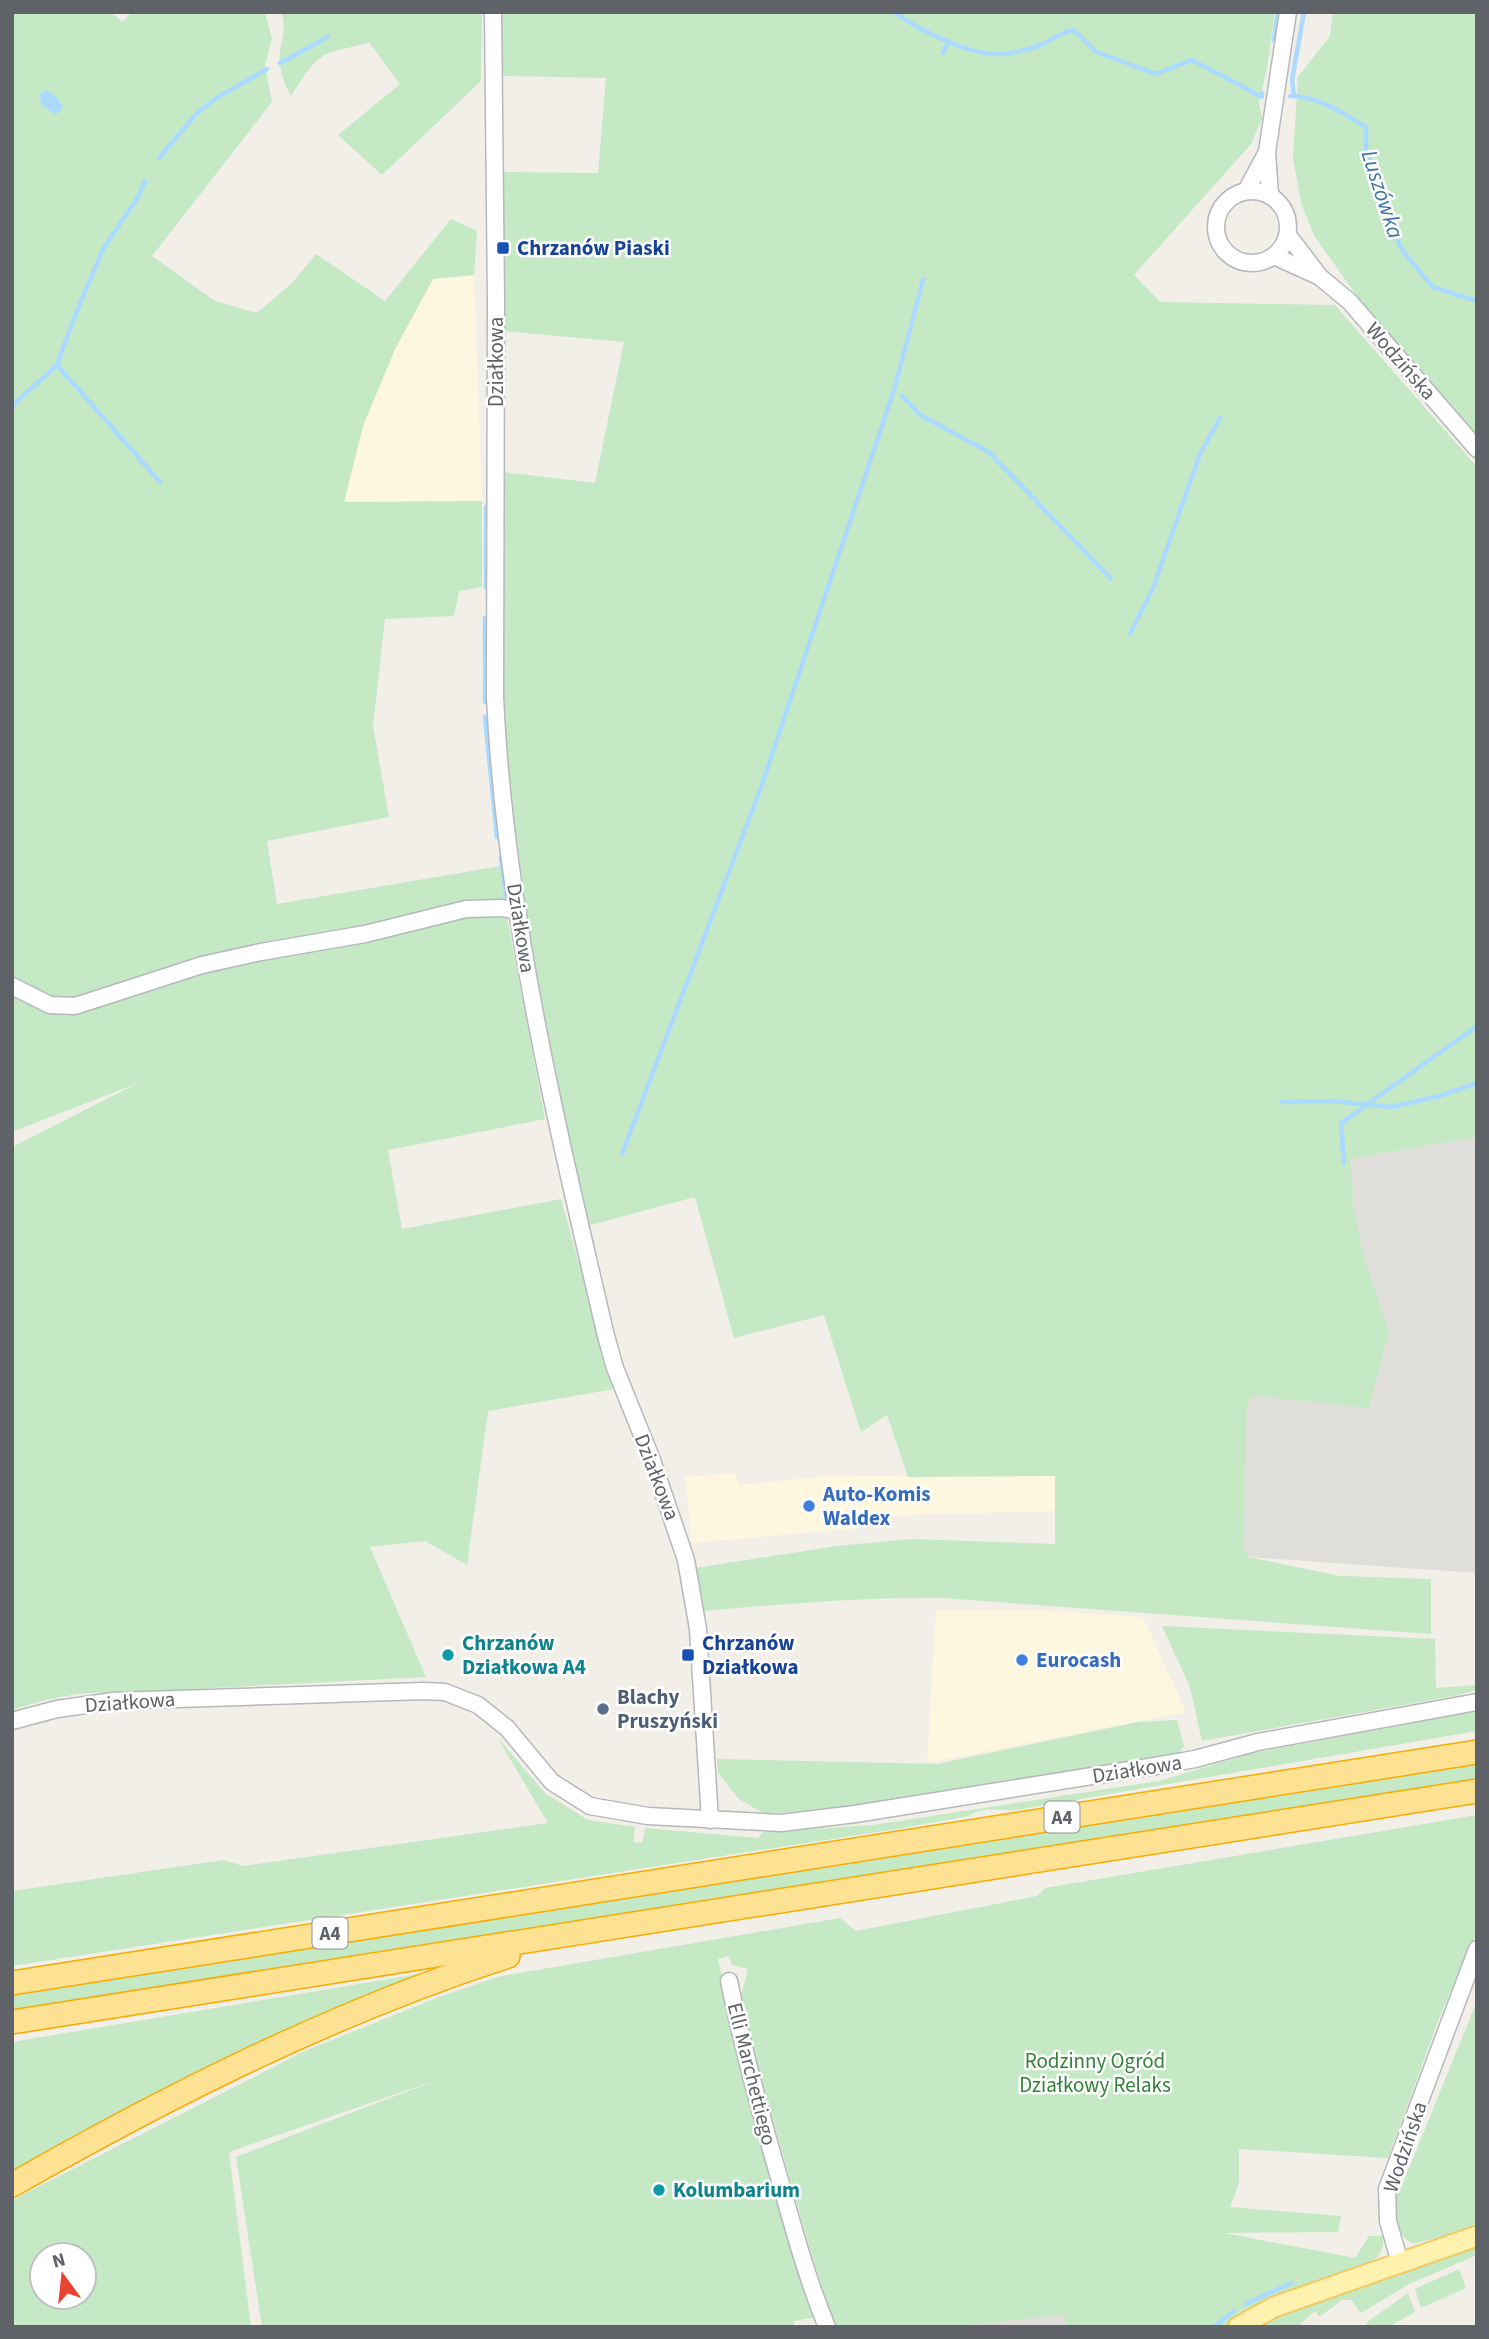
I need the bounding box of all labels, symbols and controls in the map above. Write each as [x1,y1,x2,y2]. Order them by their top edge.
water label: Luszówka [1353,145,1412,243]
place label: Chrzanów Piaski [517,233,670,263]
marker: Chrzanów Piaski [495,240,511,256]
street label: Wodzińska [1359,315,1443,407]
street label: Działkowa [481,317,511,407]
street label: Działkowa [499,881,543,975]
street label: Działkowa [627,1429,687,1525]
place label: Auto-Komis Waldex [822,1479,931,1533]
marker: Auto-Komis Waldex [801,1498,817,1514]
place label: Chrzanów Działkowa A4 [462,1628,586,1682]
place label: Chrzanów Działkowa [702,1628,799,1682]
place label: Eurocash [1036,1645,1121,1675]
marker: Chrzanów Działkowa A4 [440,1647,456,1663]
marker: Chrzanów Działkowa [680,1647,696,1663]
marker: Eurocash [1014,1652,1030,1668]
place label: Blachy Pruszyński [617,1682,718,1736]
street label: Działkowa [84,1684,176,1720]
marker: Blachy Pruszyński [595,1701,611,1717]
street label: Działkowa [1090,1747,1184,1791]
road number: A4 [1044,1801,1080,1832]
road number: A4 [312,1918,348,1949]
street label: Elli Marchettiego [720,1999,784,2149]
park label: Rodzinny Ogród Działkowy Relaks [1019,2046,1171,2100]
street label: Wodzińska [1375,2097,1435,2197]
place label: Kolumbarium [673,2175,800,2205]
marker: Kolumbarium [651,2182,667,2198]
north arrow [28,2241,98,2311]
text: N [49,2246,69,2276]

